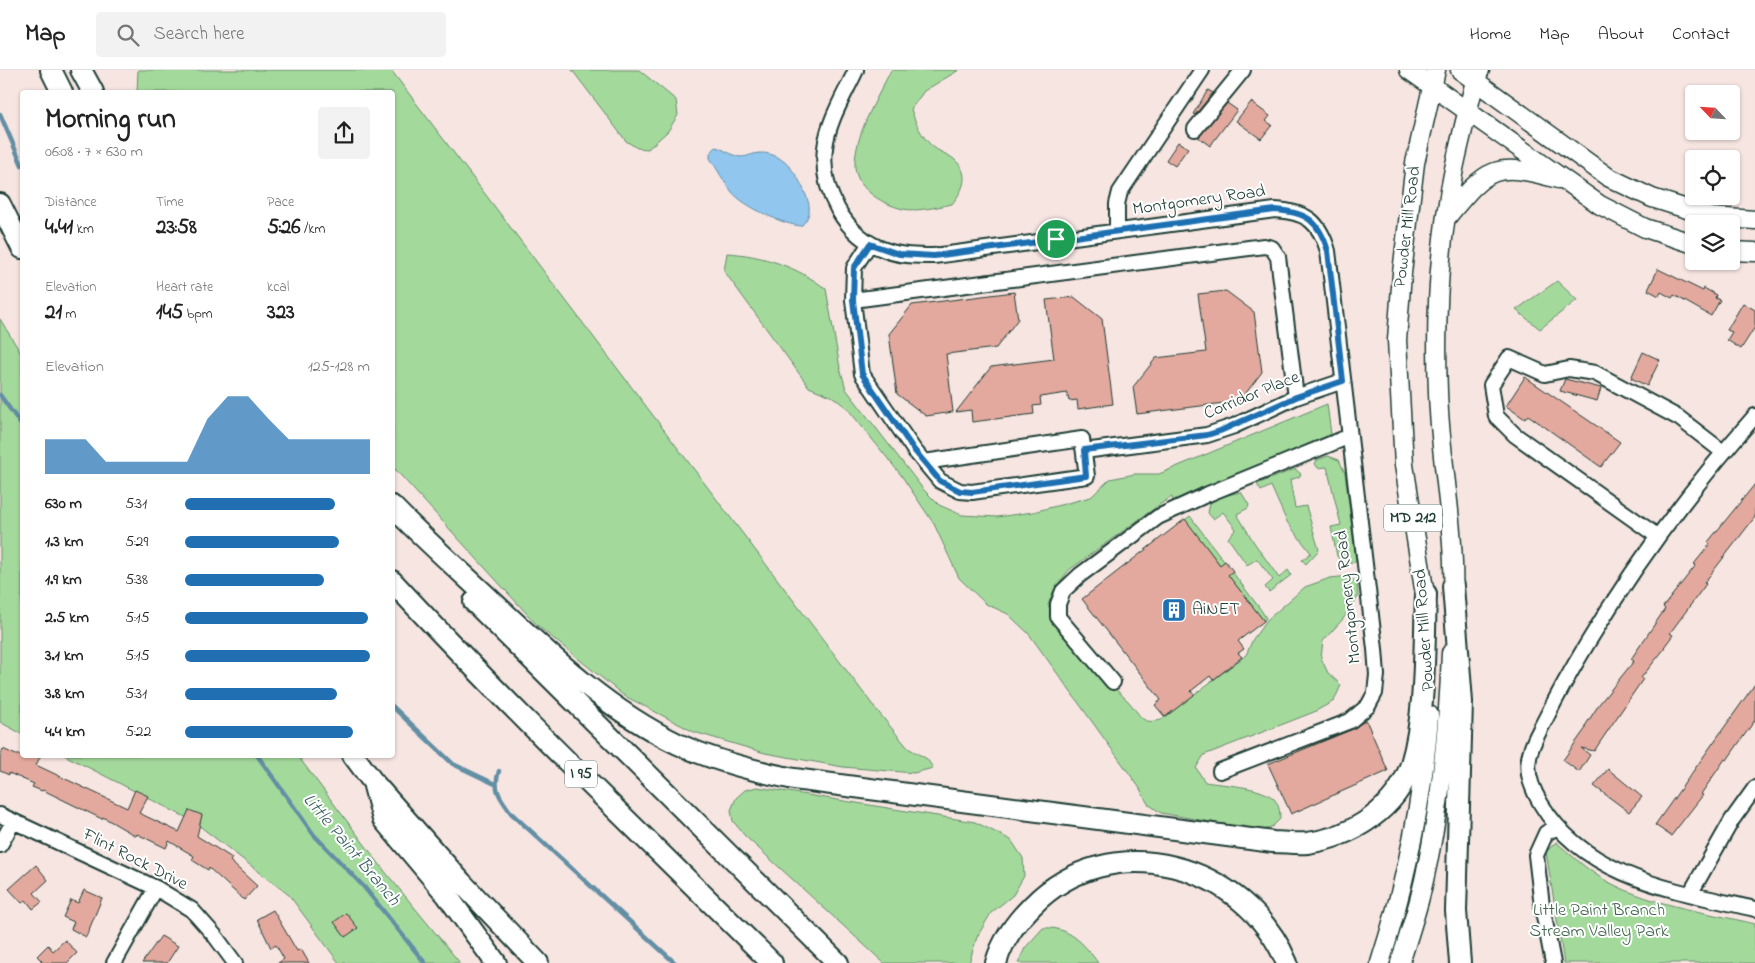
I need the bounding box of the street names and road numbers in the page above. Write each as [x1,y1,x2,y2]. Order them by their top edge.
street label: Powder Mill Road [1388,165,1428,289]
street label: Montgomery Road [1131,179,1267,224]
street label: Corridor Place [1200,365,1305,427]
road number: MD 212 [1384,504,1442,532]
street label: Montgomery Road [1329,529,1370,665]
street label: Powder Mill Road [1408,568,1442,692]
road number: I 95 [565,761,597,788]
street label: Flint Rock Drive [77,822,193,898]

